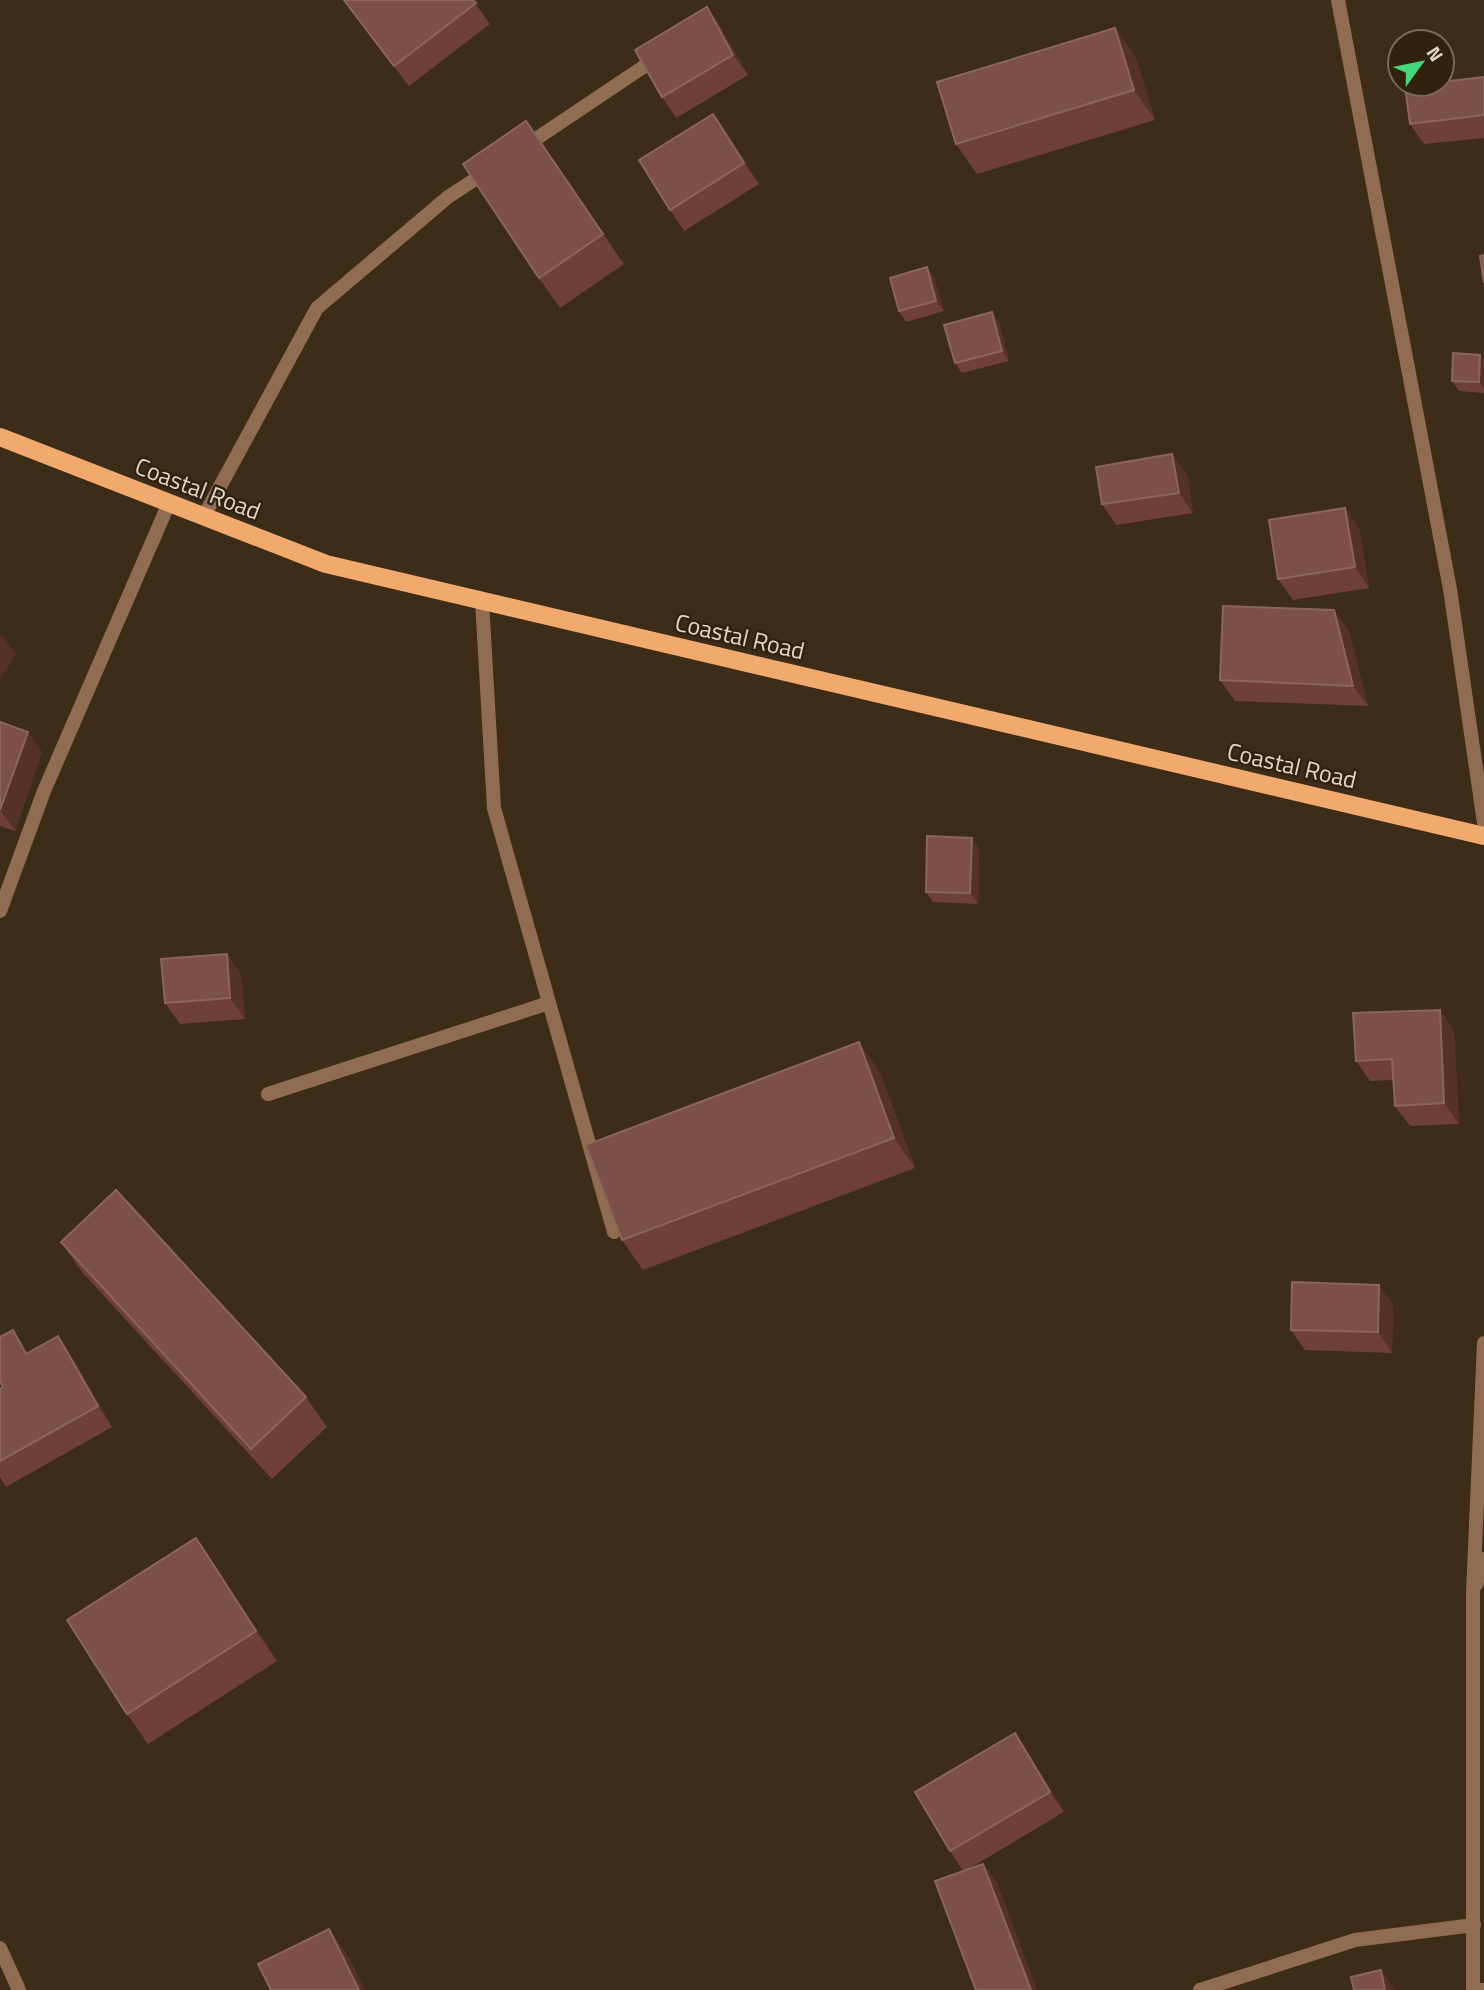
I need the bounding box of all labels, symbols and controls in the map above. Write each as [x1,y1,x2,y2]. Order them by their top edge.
north arrow [1386,28,1456,98]
text: N [1420,40,1451,67]
street label: Coastal Road [130,448,266,528]
street label: Coastal Road [672,604,808,668]
street label: Coastal Road [1224,733,1360,797]

